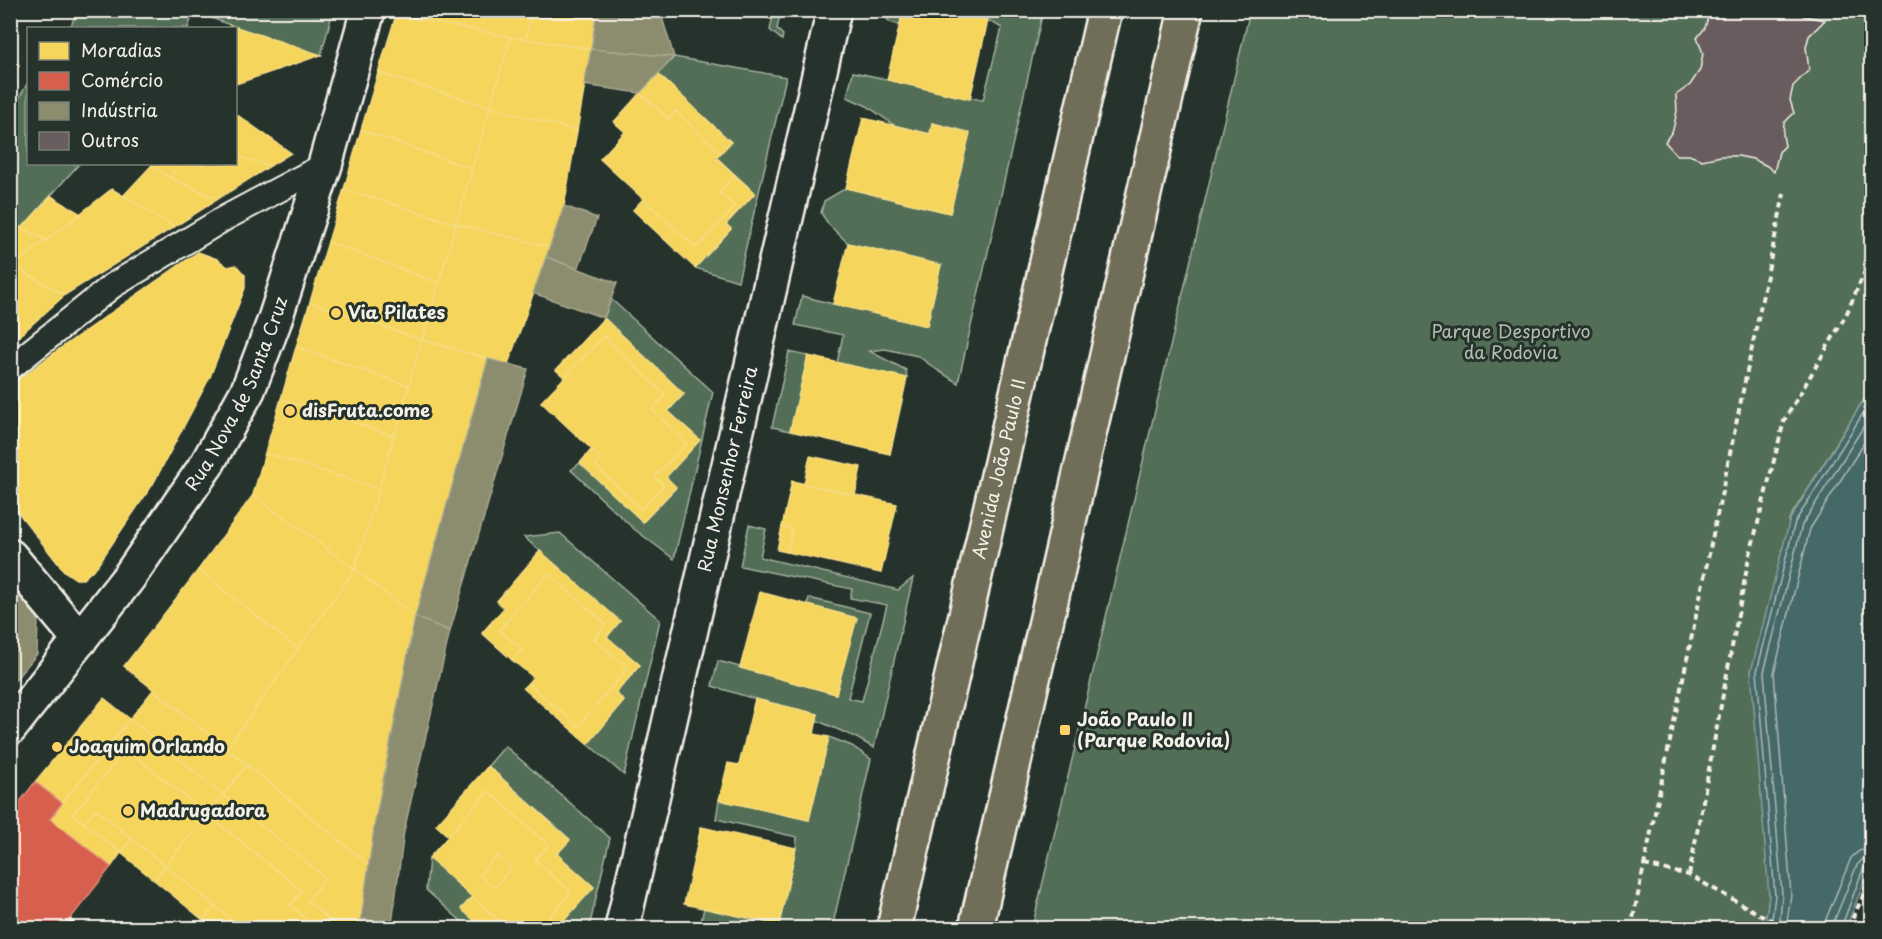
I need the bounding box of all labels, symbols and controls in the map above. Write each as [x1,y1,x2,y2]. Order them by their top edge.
legend [27,27,237,165]
text: Moradias [81,36,162,63]
text: Comércio [81,66,163,93]
text: Indústria [81,96,158,123]
text: Outros [81,126,139,153]
street label: Rua Nova de Santa Cruz [177,293,293,496]
place label: Via Pilates [348,298,446,325]
marker: Via Pilates [329,306,343,320]
park label: Parque Desportivo da Rodovia [1432,317,1590,365]
street label: Rua Monsenhor Ferreira [690,363,763,574]
street label: Avenida João Paulo II [964,376,1032,561]
place label: disFruta.come [302,396,430,423]
marker: disFruta.come [283,404,297,418]
place label: João Paulo II (Parque Rodovia) [1077,705,1230,753]
marker: João Paulo II (Parque Rodovia) [1058,723,1072,737]
place label: Joaquim Orlando [69,732,225,759]
marker: Joaquim Orlando [50,740,64,754]
place label: Madrugadora [140,796,267,823]
marker: Madrugadora [121,804,135,818]

